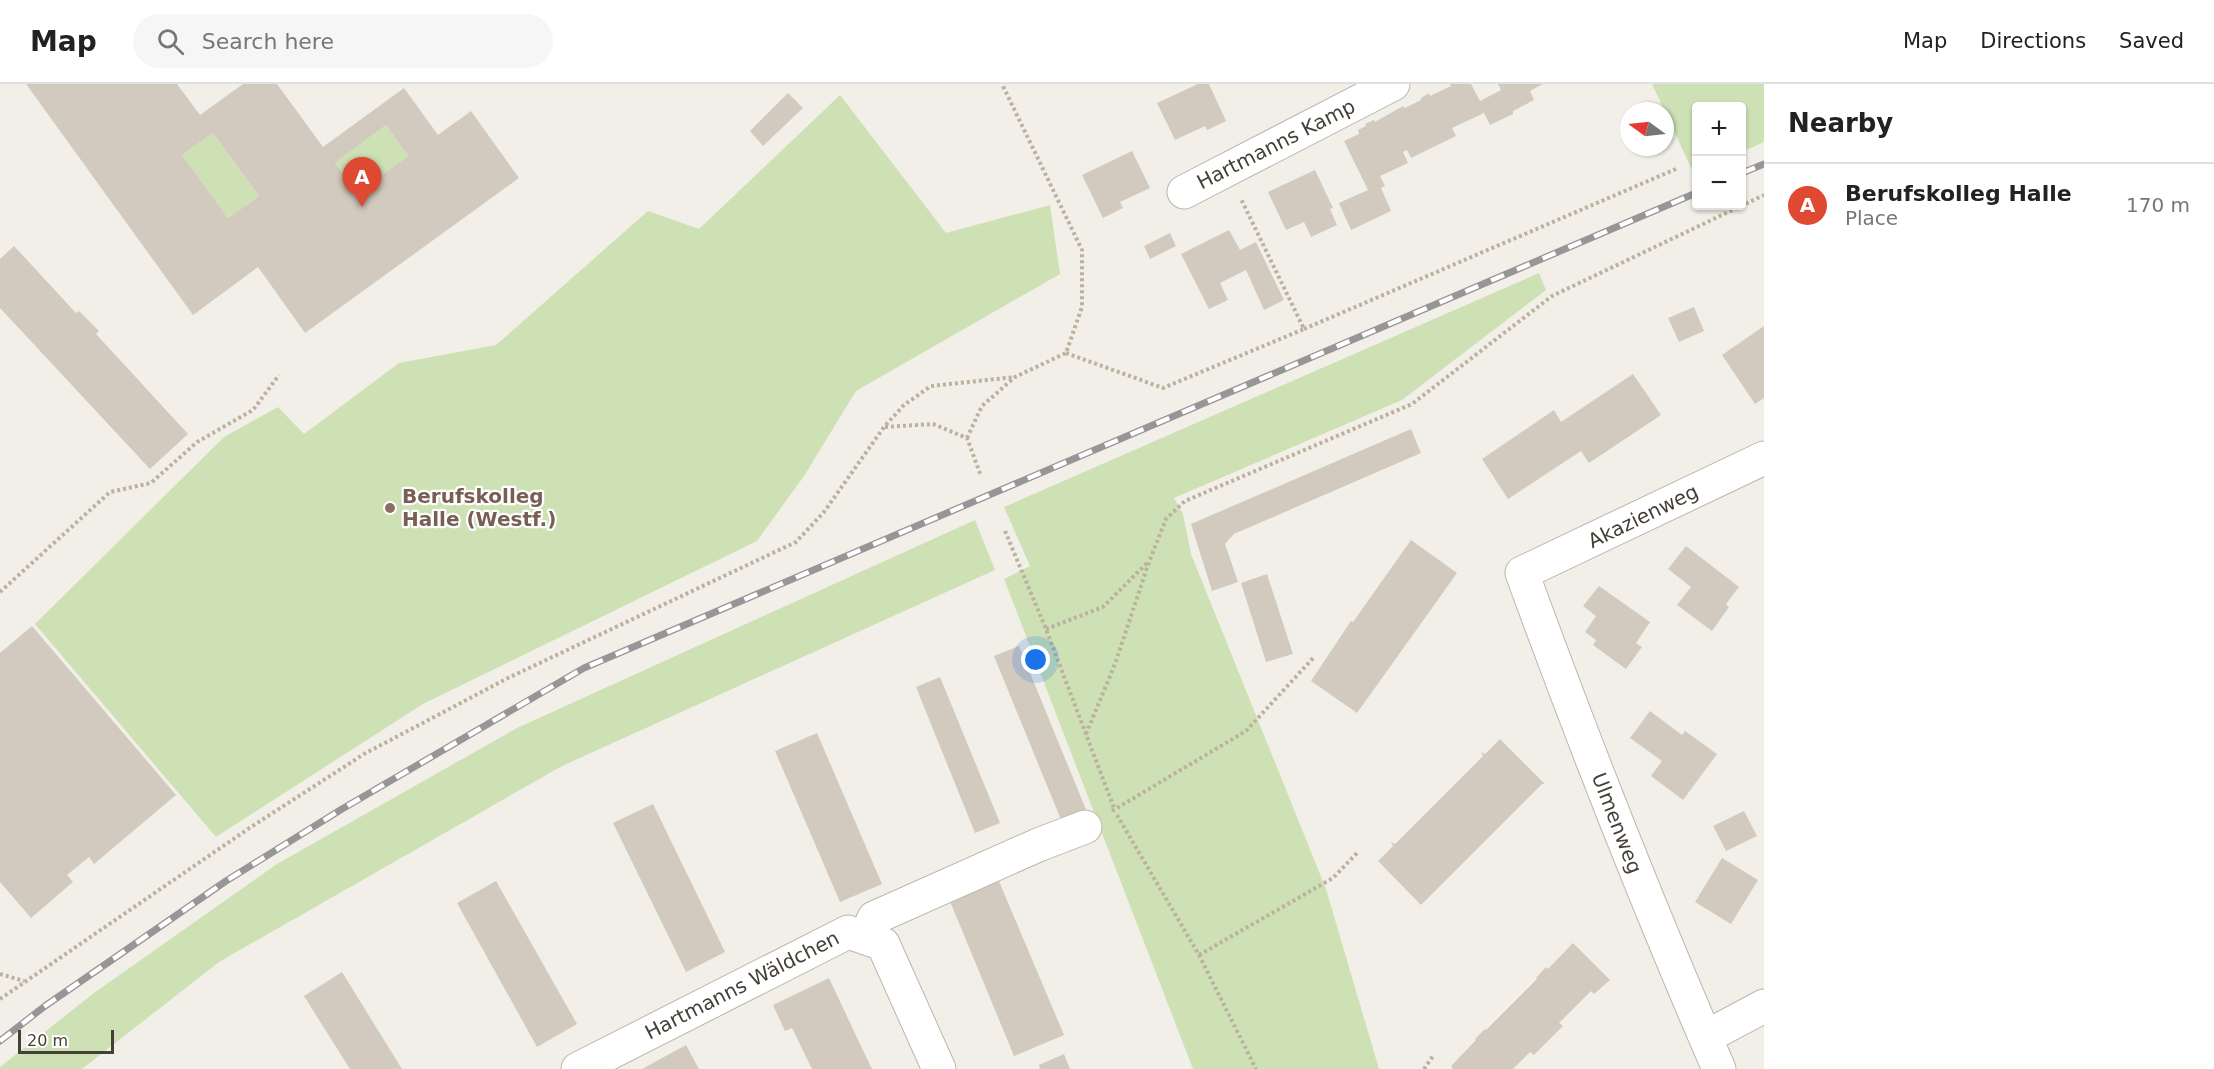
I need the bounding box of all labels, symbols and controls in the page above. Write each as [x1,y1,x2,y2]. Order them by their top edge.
search box [133,14,553,68]
text: Map [30,25,97,58]
icon: search [154,25,187,58]
text: Search here [202,29,334,54]
text: Map [1903,29,1947,53]
text: Directions [1980,29,2086,53]
text: Saved [2119,29,2184,53]
street label: Hartmanns Kamp [1193,94,1359,194]
north arrow [1620,102,1674,156]
map controls [1692,102,1746,210]
button: + [1692,102,1746,156]
text: Nearby [1788,108,1893,138]
button: − [1692,156,1746,210]
pin: A [342,158,382,207]
text: Berufskolleg Halle [1845,181,2072,206]
text: A [1800,193,1815,217]
text: 170 m [2126,193,2190,217]
text: Place [1845,206,1898,230]
street label: Akazienweg [1584,479,1702,553]
place label: Berufskolleg Halle (Westf.) [402,484,556,531]
marker: Berufskolleg Halle (Westf.) [383,501,397,515]
your location [1021,645,1050,674]
street label: Ulmenweg [1587,769,1647,877]
street label: Hartmanns Wäldchen [641,926,843,1044]
scale bar [18,1027,114,1054]
text: 20 m [27,1031,68,1050]

